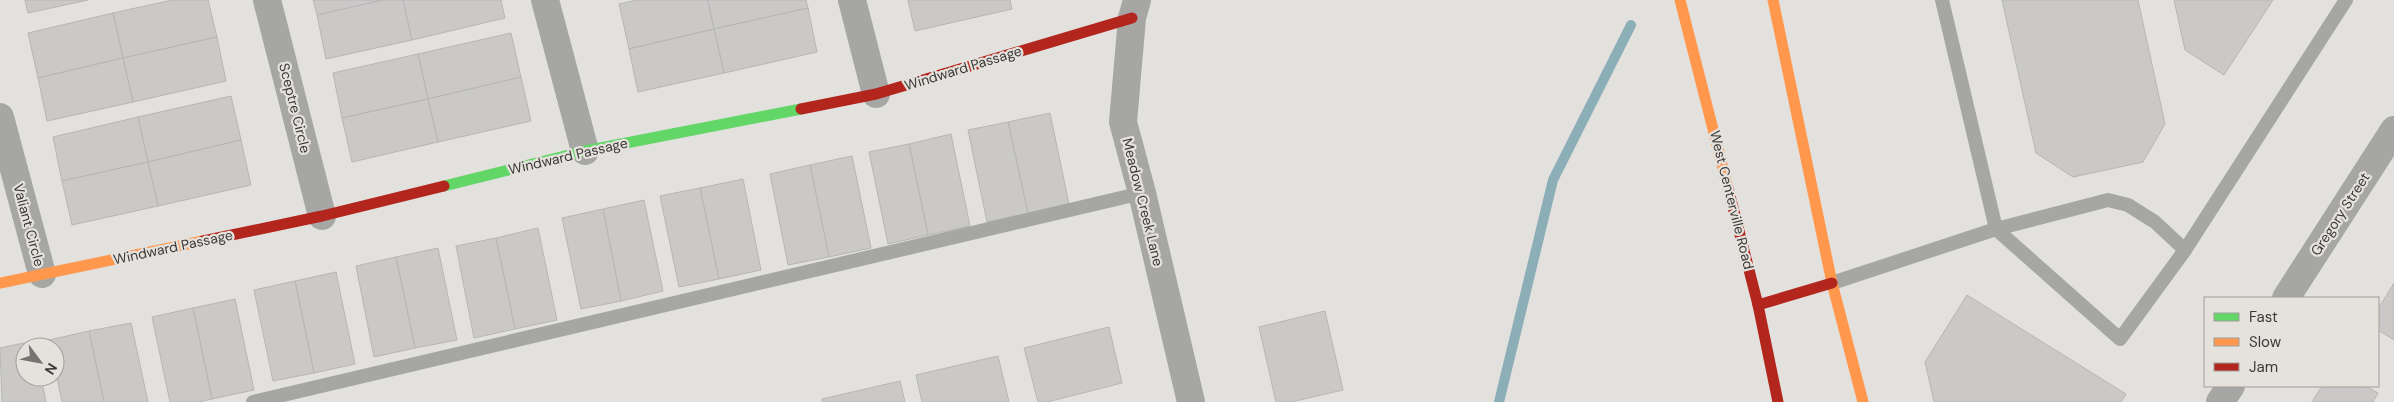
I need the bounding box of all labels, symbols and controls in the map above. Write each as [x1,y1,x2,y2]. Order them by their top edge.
street label: Windward Passage [902,42,1024,94]
street label: Sceptre Circle [275,61,315,155]
street label: West Centerville Road [1706,129,1758,271]
street label: Windward Passage [507,134,629,178]
street label: Meadow Creek Lane [1118,136,1168,268]
street label: Gregory Street [2306,169,2374,259]
street label: Valiant Circle [9,182,49,268]
street label: Windward Passage [112,226,234,268]
legend [2204,297,2379,387]
text: Fast [2249,307,2278,327]
text: Slow [2249,332,2282,352]
north arrow [15,337,65,387]
text: Jam [2249,357,2278,377]
text: N [41,360,61,378]

